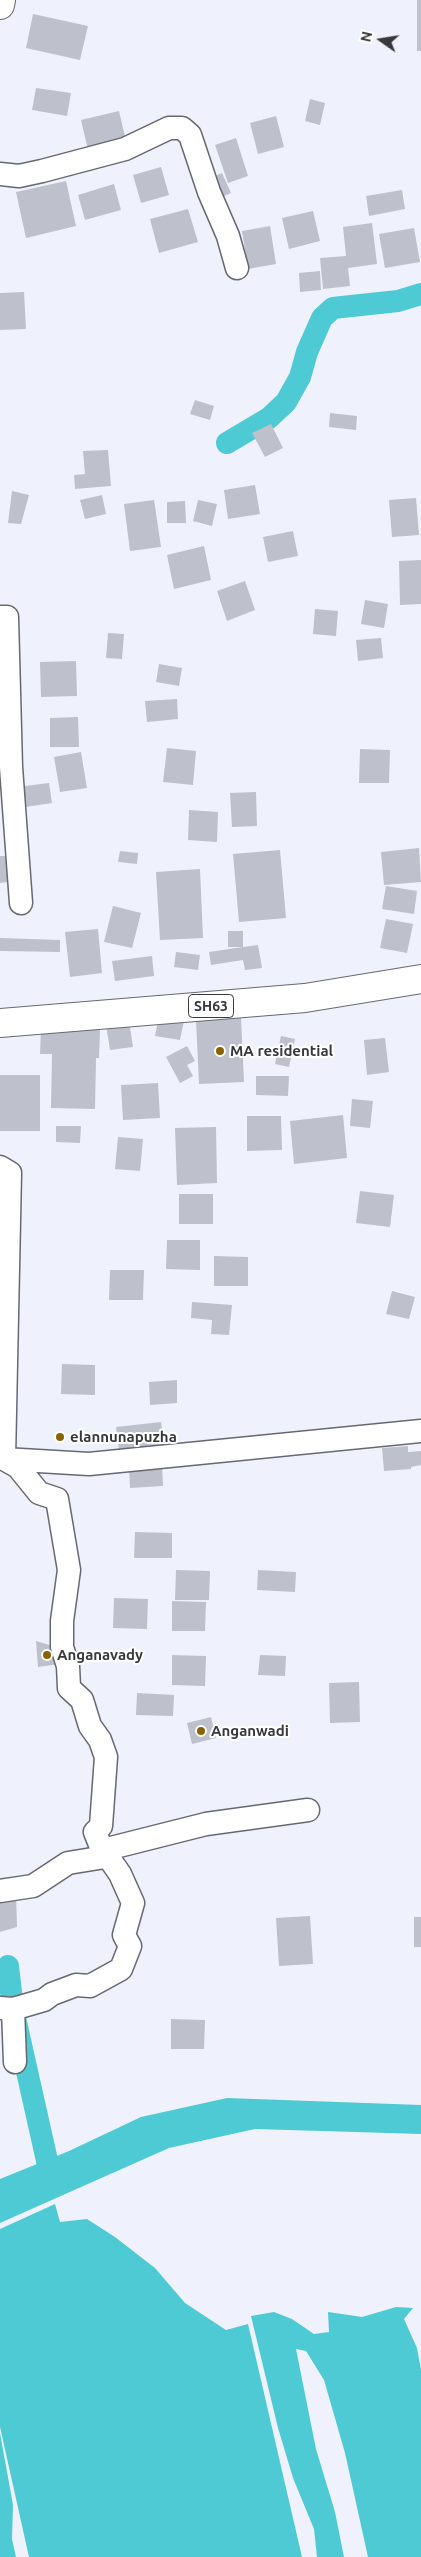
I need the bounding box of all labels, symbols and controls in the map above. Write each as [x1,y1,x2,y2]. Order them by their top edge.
north arrow [356,15,406,65]
text: N [357,30,375,44]
road number: SH63 [188,994,234,1018]
place label: MA residential [230,1042,333,1060]
marker: MA residential [214,1045,226,1057]
place label: elannunapuzha [70,1428,177,1446]
marker: elannunapuzha [54,1431,66,1443]
place label: Anganavady [57,1646,143,1664]
marker: Anganavady [41,1649,53,1661]
place label: Anganwadi [211,1722,289,1740]
marker: Anganwadi [195,1725,207,1737]

